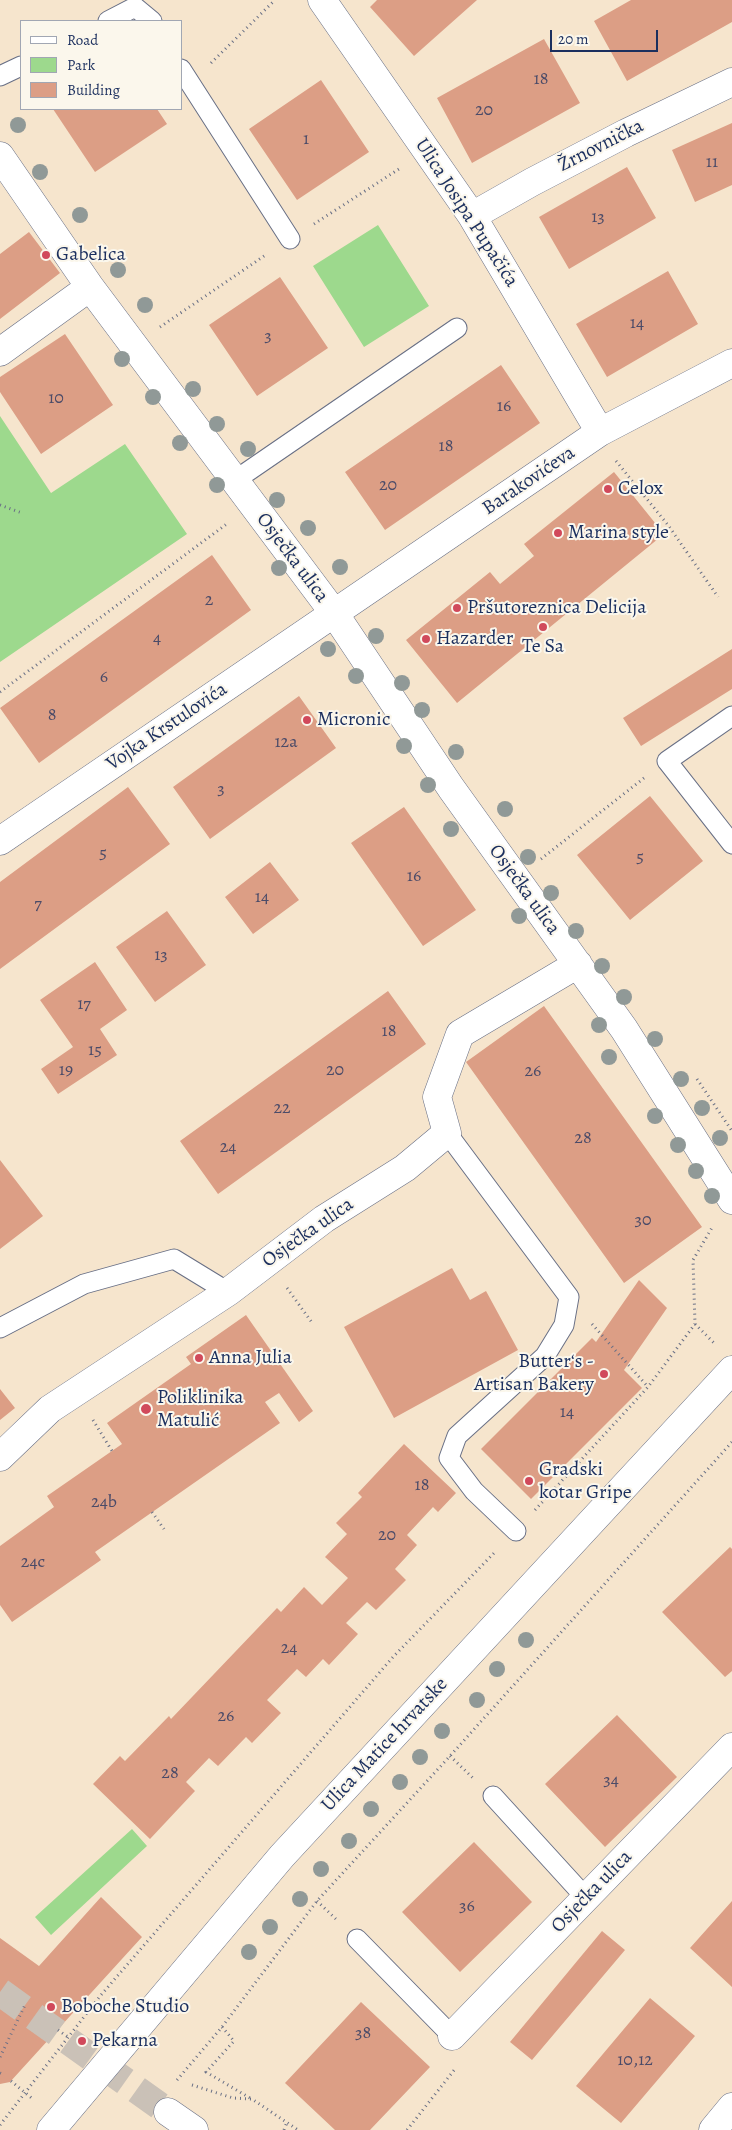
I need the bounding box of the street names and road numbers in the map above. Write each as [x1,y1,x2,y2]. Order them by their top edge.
street label: Žrnovnička [554,114,648,178]
street label: Ulica Josipa Pupačića [409,134,523,292]
street label: Barakovićeva [478,441,580,521]
street label: Osječka ulica [250,508,334,608]
street label: Vojka Krstulovića [102,678,232,776]
street label: Osječka ulica [483,840,565,940]
street label: Osječka ulica [258,1193,358,1273]
street label: Ulica Matice hrvatske [317,1673,453,1817]
street label: Osječka ulica [547,1846,637,1938]

